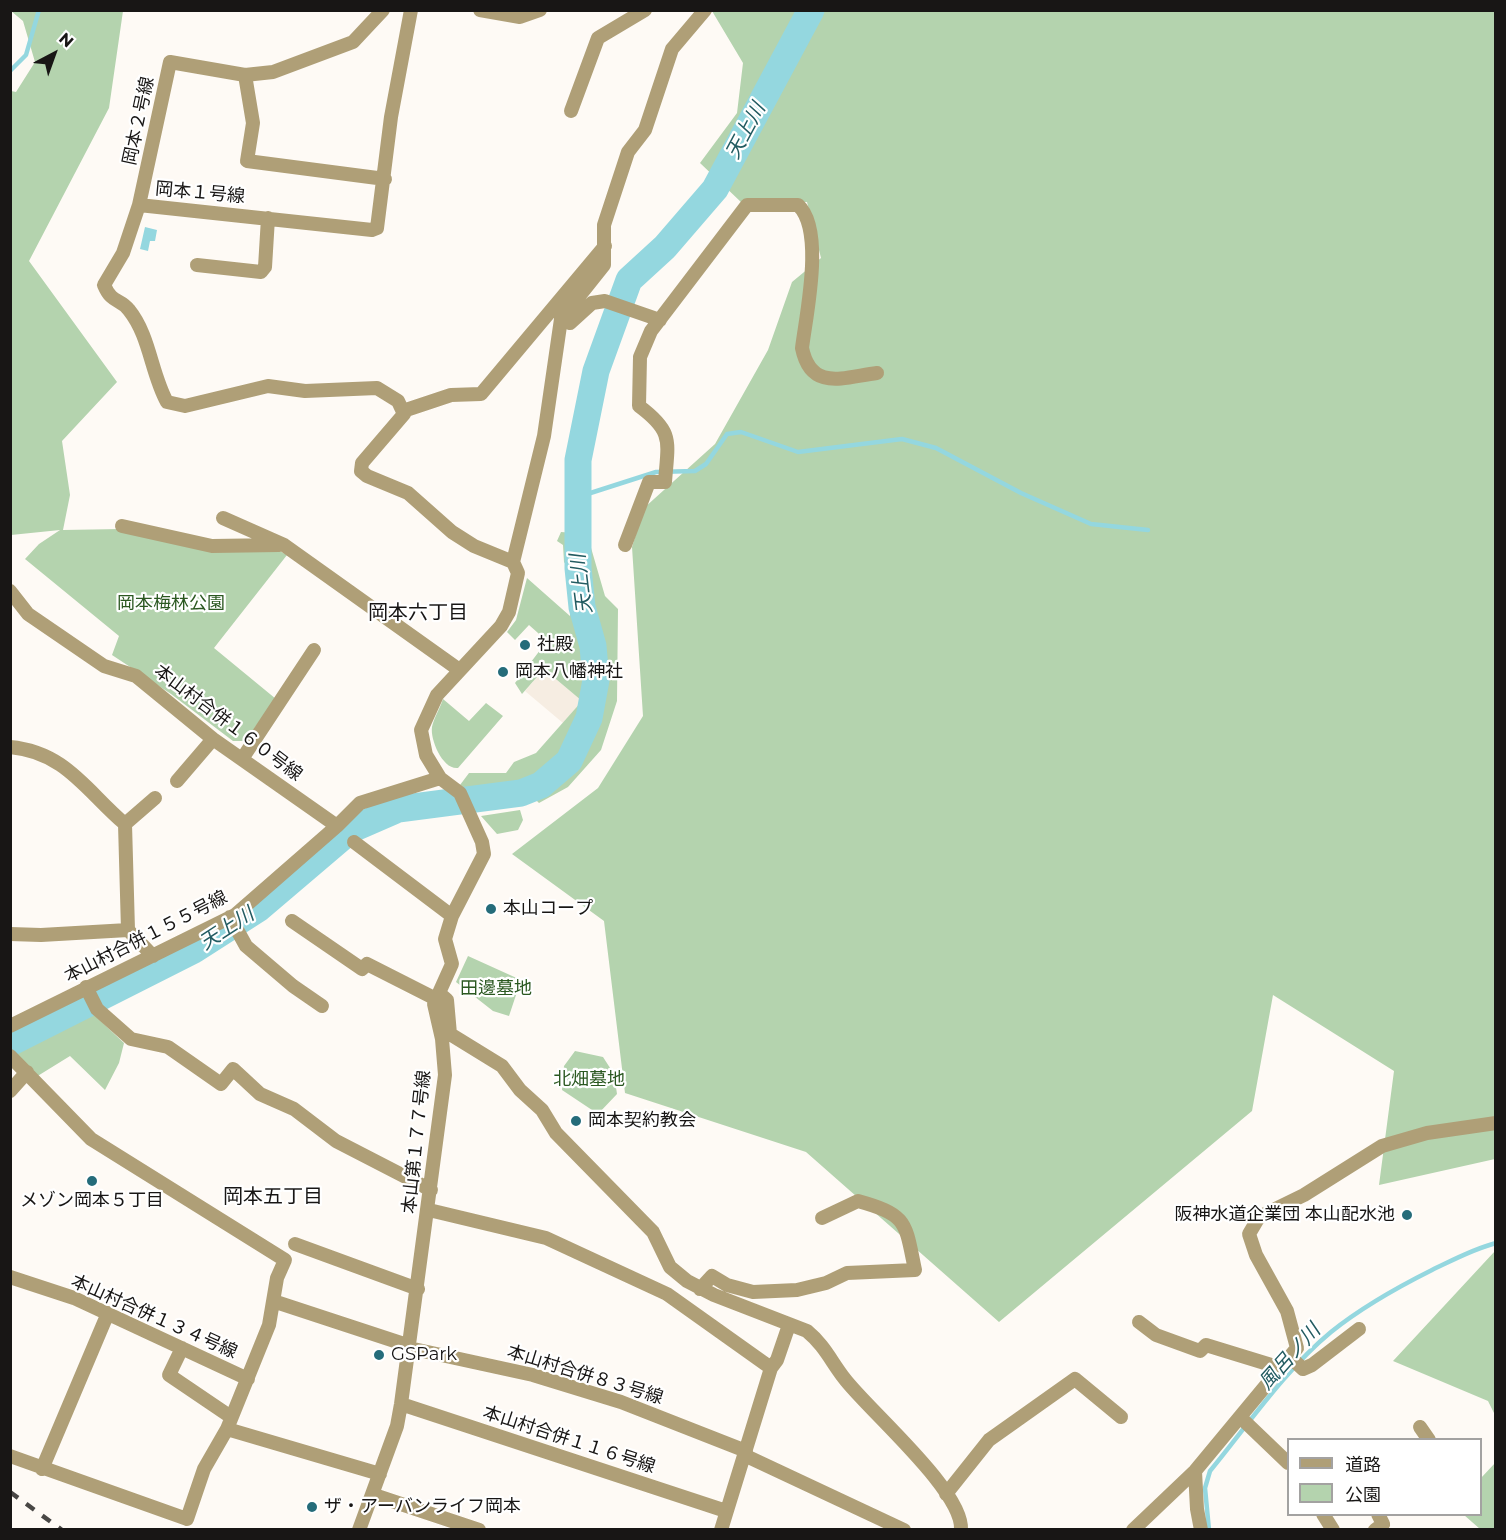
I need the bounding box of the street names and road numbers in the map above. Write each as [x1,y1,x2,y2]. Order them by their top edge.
street label: 岡本２号線 [119,75,159,167]
street label: 岡本１号線 [154,178,246,208]
street label: 本山村合併１６０号線 [150,660,306,786]
street label: 本山村合併１５５号線 [61,887,231,987]
street label: 本山第１７７号線 [399,1069,435,1215]
street label: 本山村合併１３４号線 [67,1271,241,1363]
street label: 本山村合併８３号線 [504,1341,666,1409]
street label: 本山村合併１１６号線 [480,1402,658,1478]

